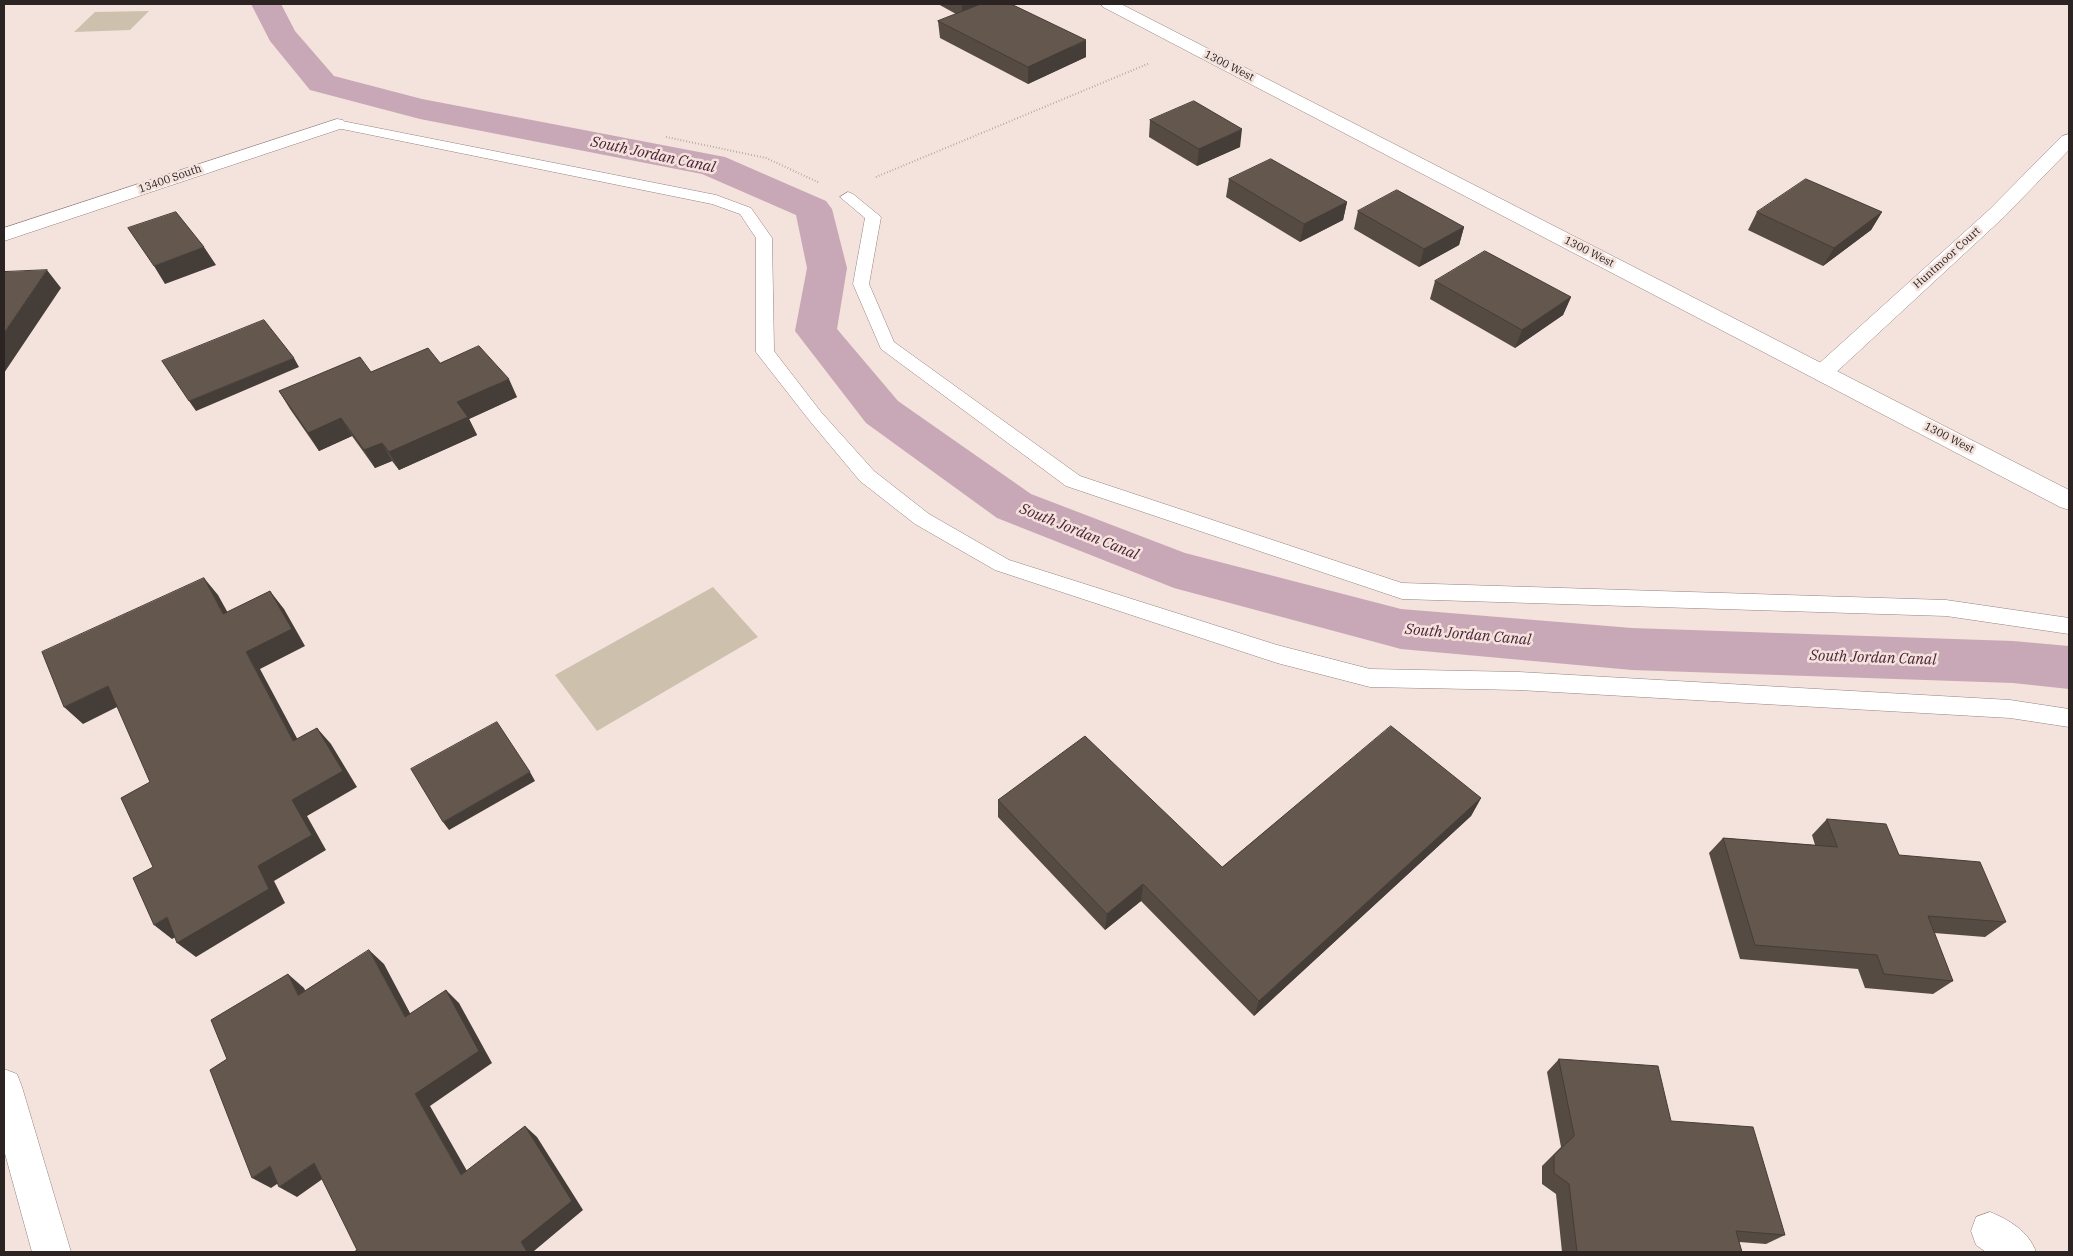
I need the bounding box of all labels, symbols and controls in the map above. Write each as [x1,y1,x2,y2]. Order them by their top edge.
street label: 1300 West [1202,48,1256,84]
water label: South Jordan Canal [589,133,717,177]
street label: 13400 South [137,162,203,196]
street label: Huntmoor Court [1911,224,1983,292]
street label: 1300 West [1562,234,1616,270]
street label: 1300 West [1922,420,1976,456]
water label: South Jordan Canal [1017,500,1141,564]
water label: South Jordan Canal [1404,621,1532,649]
water label: South Jordan Canal [1809,647,1937,669]

